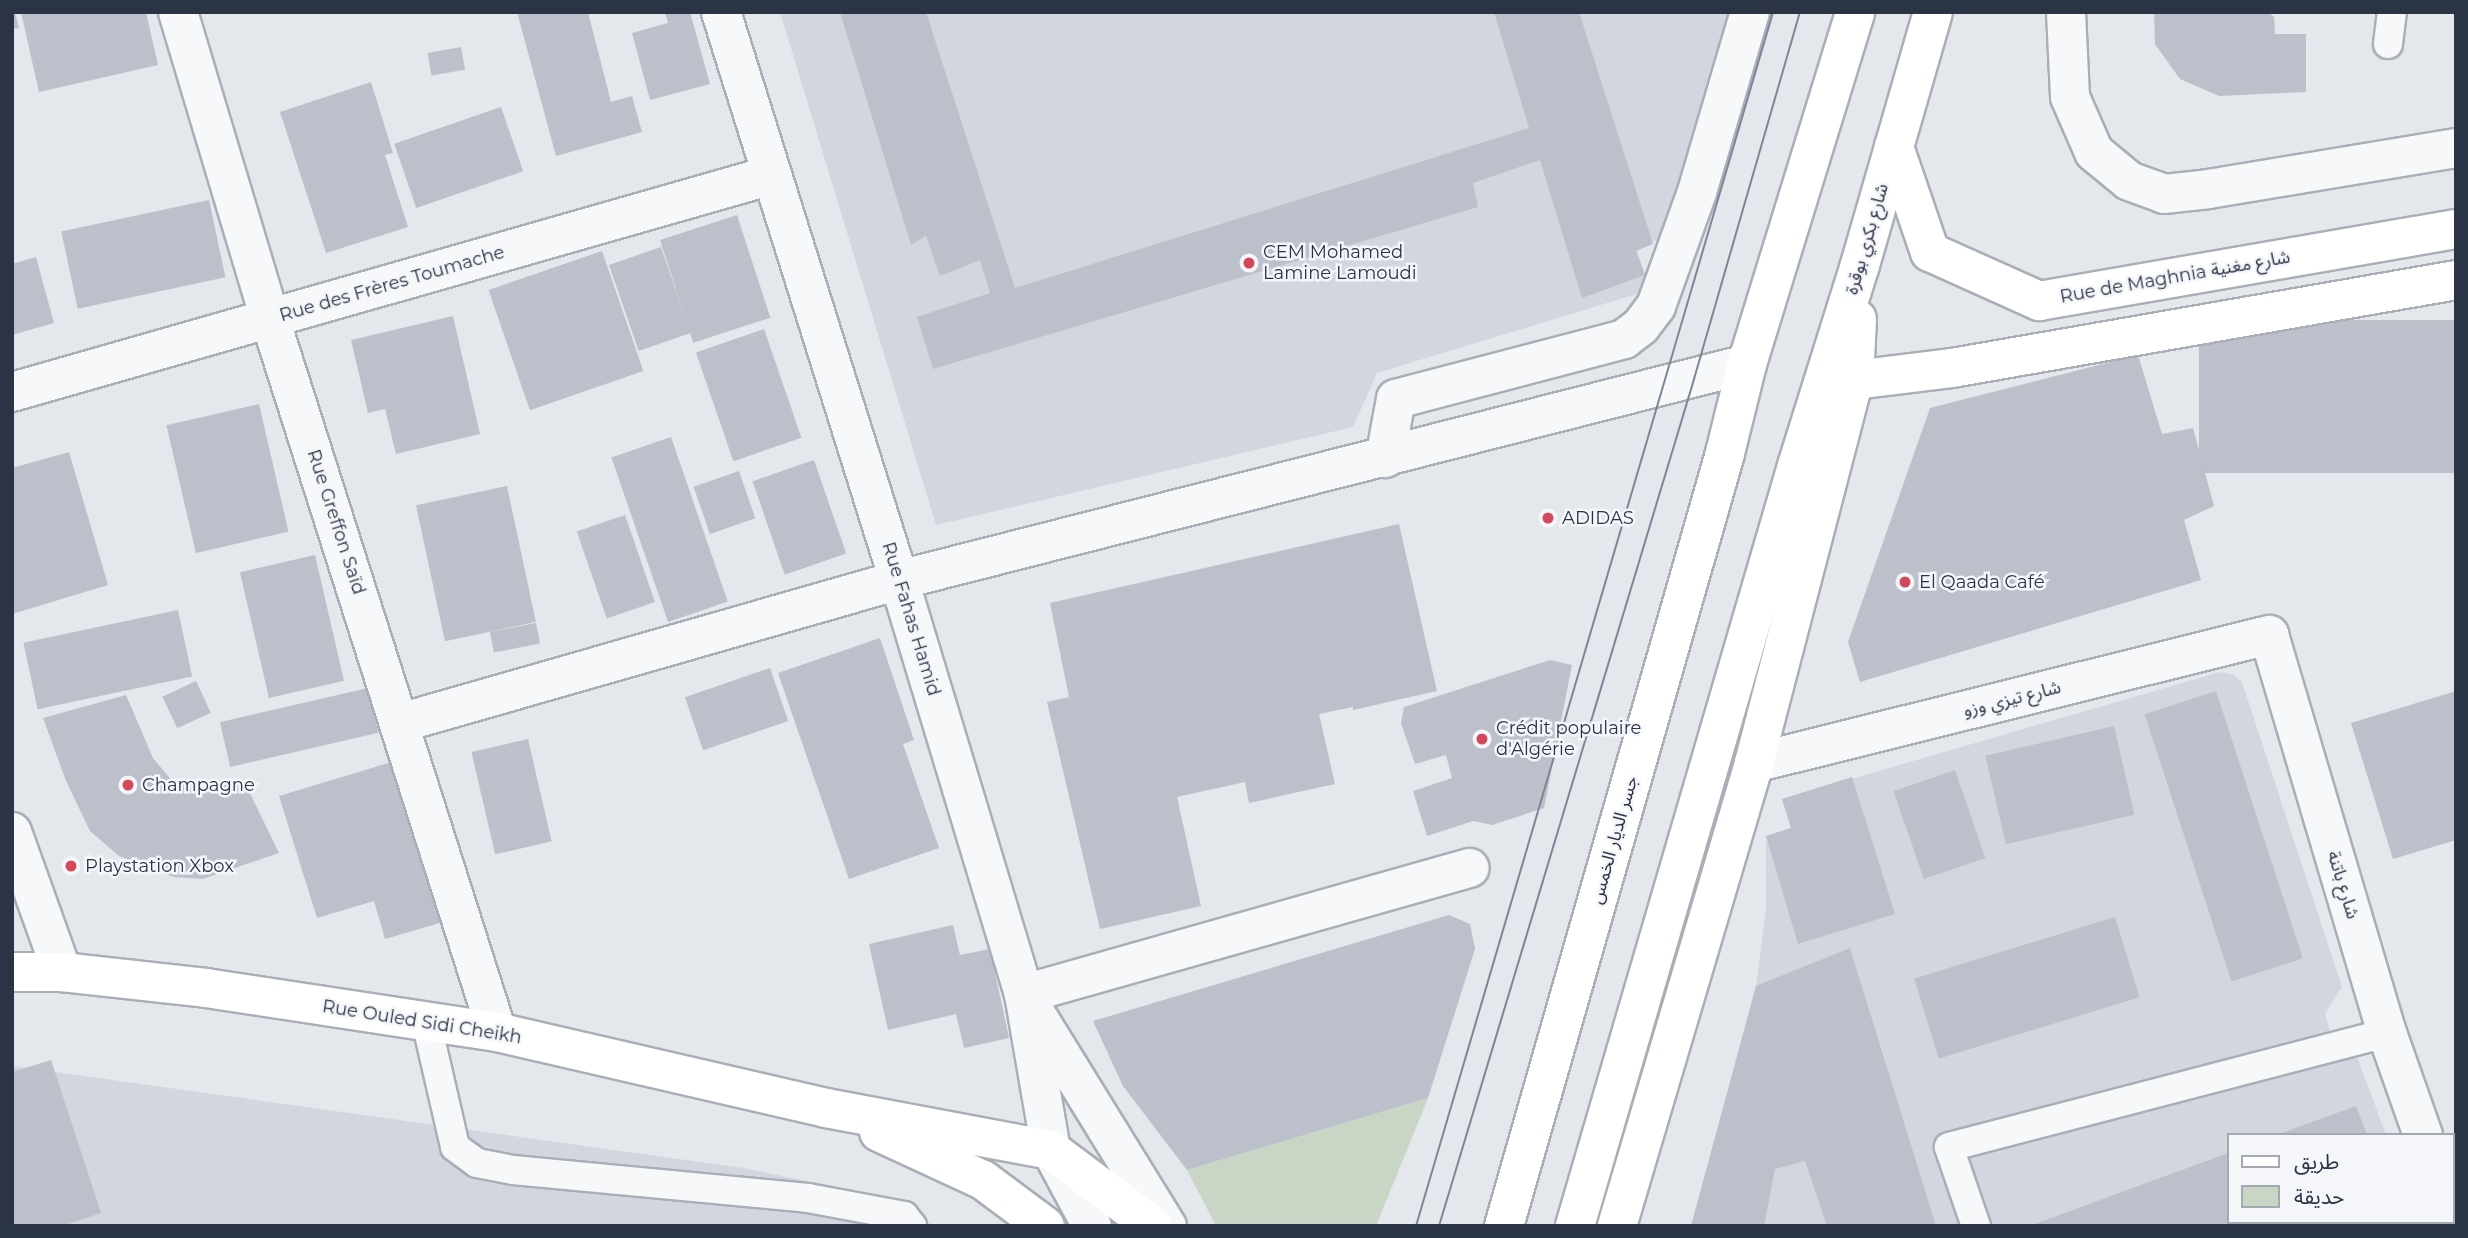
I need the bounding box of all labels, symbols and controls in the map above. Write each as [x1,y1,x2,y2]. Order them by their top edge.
street label: شارع بكري بوقرة [1841,181,1893,297]
street label: Rue des Frères Toumache [277,241,507,327]
place label: CEM Mohamed Lamine Lamoudi [1263,242,1417,284]
street label: Rue de Maghnia شارع مغنية [2058,246,2292,308]
marker: CEM Mohamed Lamine Lamoudi [1241,255,1257,271]
street label: Rue Greffon Saïd [302,447,370,597]
place label: ADIDAS [1562,507,1634,529]
marker: ADIDAS [1540,510,1556,526]
street label: Rue Fahas Hamid [877,539,945,699]
place label: El Qaada Café [1919,571,2045,593]
marker: El Qaada Café [1897,574,1913,590]
street label: شارع تيزي وزو [1961,676,2063,722]
place label: Crédit populaire d'Algérie [1496,718,1641,760]
marker: Crédit populaire d'Algérie [1474,731,1490,747]
place label: Champagne [142,774,255,796]
street label: جسر الديار الخمس [1585,774,1643,906]
marker: Champagne [120,777,136,793]
street label: شارع باتنة [2322,848,2364,922]
place label: Playstation Xbox [85,855,234,877]
marker: Playstation Xbox [63,858,79,874]
street label: Rue Ouled Sidi Cheikh [321,996,523,1048]
legend [2226,1133,2454,1224]
text: طريق [2294,1149,2339,1174]
text: حديقة [2294,1184,2344,1209]

